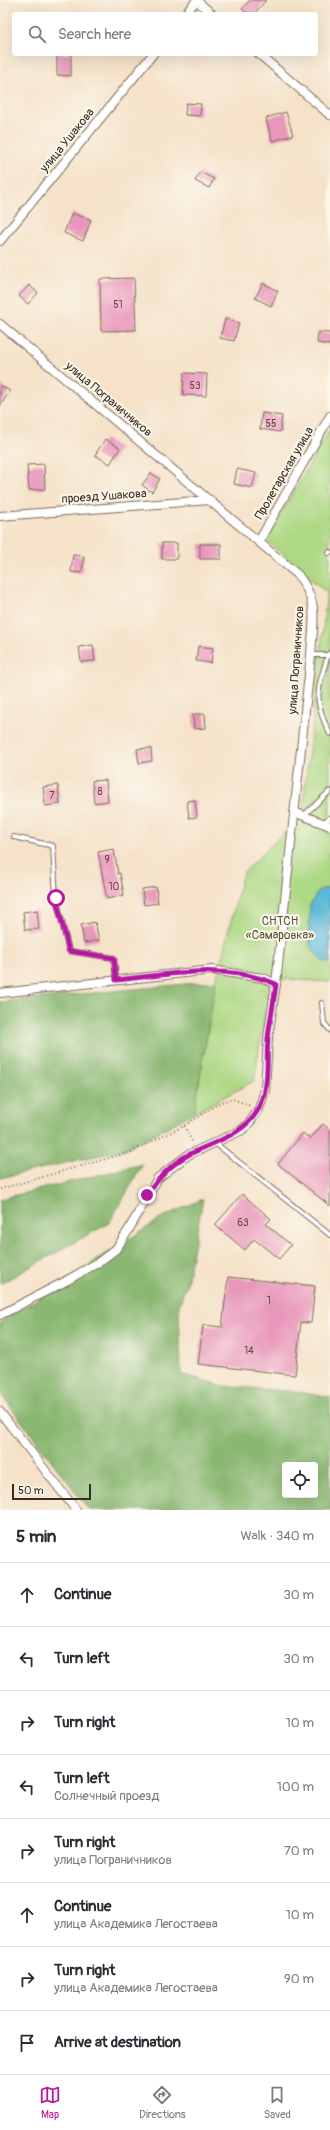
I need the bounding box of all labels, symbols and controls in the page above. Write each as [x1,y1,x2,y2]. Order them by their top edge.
search box [12,12,318,56]
icon: search [26,23,48,45]
text: Search here [58,25,131,44]
street label: улица Ушакова [36,105,98,176]
house number: 51 [113,299,123,311]
street label: улица Пограничников [61,358,155,440]
house number: 53 [190,380,201,392]
house number: 55 [266,418,276,430]
street label: Пролетарская улица [252,424,317,522]
street label: проезд Ушакова [61,486,147,507]
street label: улица Пограничников [285,605,308,716]
house number: 8 [97,786,103,798]
house number: 7 [49,790,55,802]
house number: 9 [104,854,110,866]
house number: 10 [109,881,120,893]
route start [47,889,65,907]
park label: СНТСН «Самаровка» [246,914,314,943]
route end [138,1186,156,1204]
house number: 63 [237,1217,249,1229]
house number: 1 [267,1295,271,1307]
house number: 14 [244,1345,254,1357]
map controls [282,1462,318,1498]
button: locate [282,1462,318,1498]
scale bar [12,1482,91,1501]
text: 50 m [18,1484,44,1497]
text: 5 min [16,1526,56,1547]
text: Walk · 340 m [240,1528,314,1544]
icon: ahead [16,1584,38,1606]
text: Continue [54,1585,112,1604]
text: 30 m [284,1587,314,1603]
icon: left [16,1648,38,1670]
text: Turn left [54,1649,110,1668]
text: 30 m [284,1651,314,1667]
icon: right [16,1712,38,1734]
text: Turn right [54,1713,115,1732]
text: 10 m [286,1715,314,1731]
text: Turn left [54,1769,110,1788]
icon: left [16,1776,38,1798]
text: 100 m [277,1779,314,1795]
text: Солнечный проезд [54,1788,159,1804]
text: Turn right [54,1833,115,1852]
icon: right [16,1840,38,1862]
text: 70 m [284,1843,314,1859]
text: улица Пограничников [54,1852,172,1868]
text: Continue [54,1897,112,1916]
icon: ahead [16,1904,38,1926]
text: 10 m [286,1907,314,1923]
text: улица Академика Легостаева [54,1916,218,1932]
text: Turn right [54,1961,115,1980]
icon: right [16,1968,38,1990]
text: 90 m [284,1971,314,1987]
text: улица Академика Легостаева [54,1980,218,1996]
icon: arrive [16,2032,38,2054]
text: Arrive at destination [54,2033,181,2052]
tab: Map [39,2084,61,2121]
tab: Directions [139,2084,186,2121]
tab: Saved [264,2084,291,2121]

